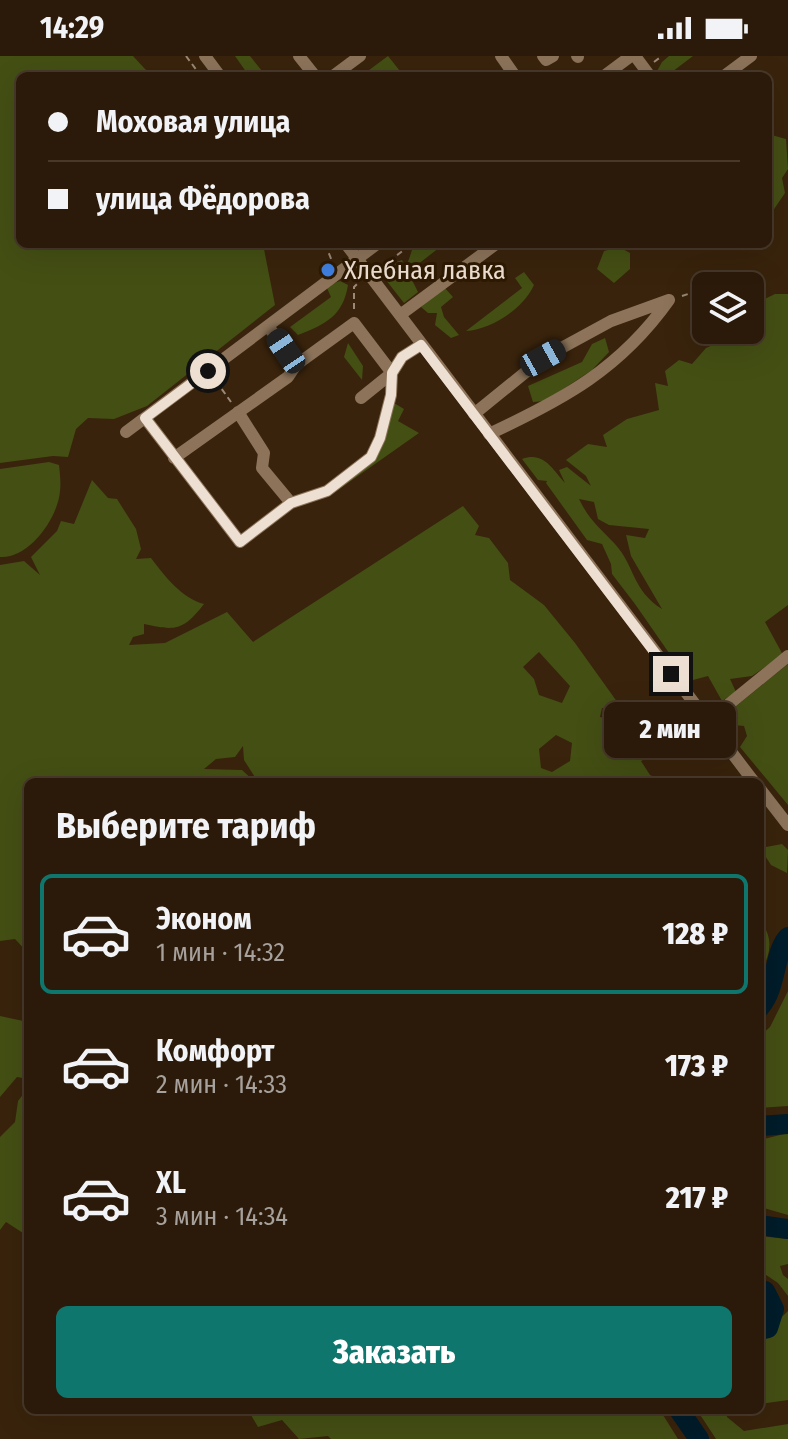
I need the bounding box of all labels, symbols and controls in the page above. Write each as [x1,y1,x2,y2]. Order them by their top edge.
text: 14:29 [40,10,104,46]
text: Моховая улица [96,104,291,140]
text: улица Фёдорова [96,181,310,217]
place label: Хлебная лавка [344,255,506,286]
marker: Хлебная лавка [319,261,337,279]
map controls [692,272,764,344]
button: layers [692,272,764,344]
car [263,324,309,378]
car [516,336,570,380]
route start [190,353,226,389]
route end [653,656,689,692]
callout: 2 мин [605,702,737,758]
text: 2 мин [639,714,701,745]
text: Выберите тариф [56,804,316,848]
icon: car [60,898,132,970]
text: Эконом [156,901,252,937]
text: 128 ₽ [662,916,728,952]
text: 1 мин · 14:32 [156,937,285,968]
icon: car [60,1030,132,1102]
text: Комфорт [156,1033,274,1069]
text: 173 ₽ [665,1048,728,1084]
text: 2 мин · 14:33 [156,1069,287,1100]
icon: car [60,1162,132,1234]
text: XL [156,1165,186,1201]
text: 217 ₽ [666,1180,728,1216]
text: 3 мин · 14:34 [156,1201,288,1232]
button: Заказать [56,1306,732,1398]

